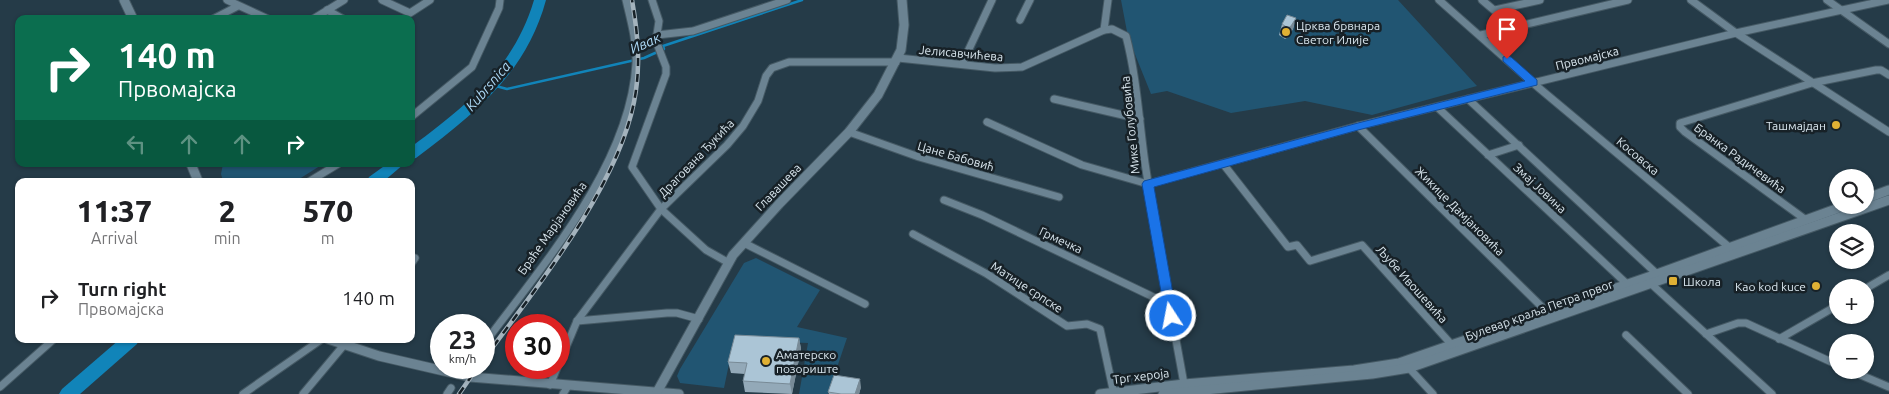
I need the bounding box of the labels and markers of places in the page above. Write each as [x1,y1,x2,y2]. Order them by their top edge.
pin [1486,8,1528,59]
place label: Црква брвнара Светог Илије [1296,19,1380,46]
marker: Црква брвнара Светог Илије [1280,26,1292,38]
place label: Ташмајдан [1766,119,1826,132]
marker: Ташмајдан [1830,119,1842,131]
marker: Школа [1667,275,1679,287]
place label: Школа [1683,275,1721,288]
place label: Kao kod kuce [1735,280,1806,293]
marker: Kao kod kuce [1810,280,1822,292]
place label: Аматерско позориште [776,348,838,375]
marker: Аматерско позориште [760,355,772,367]

